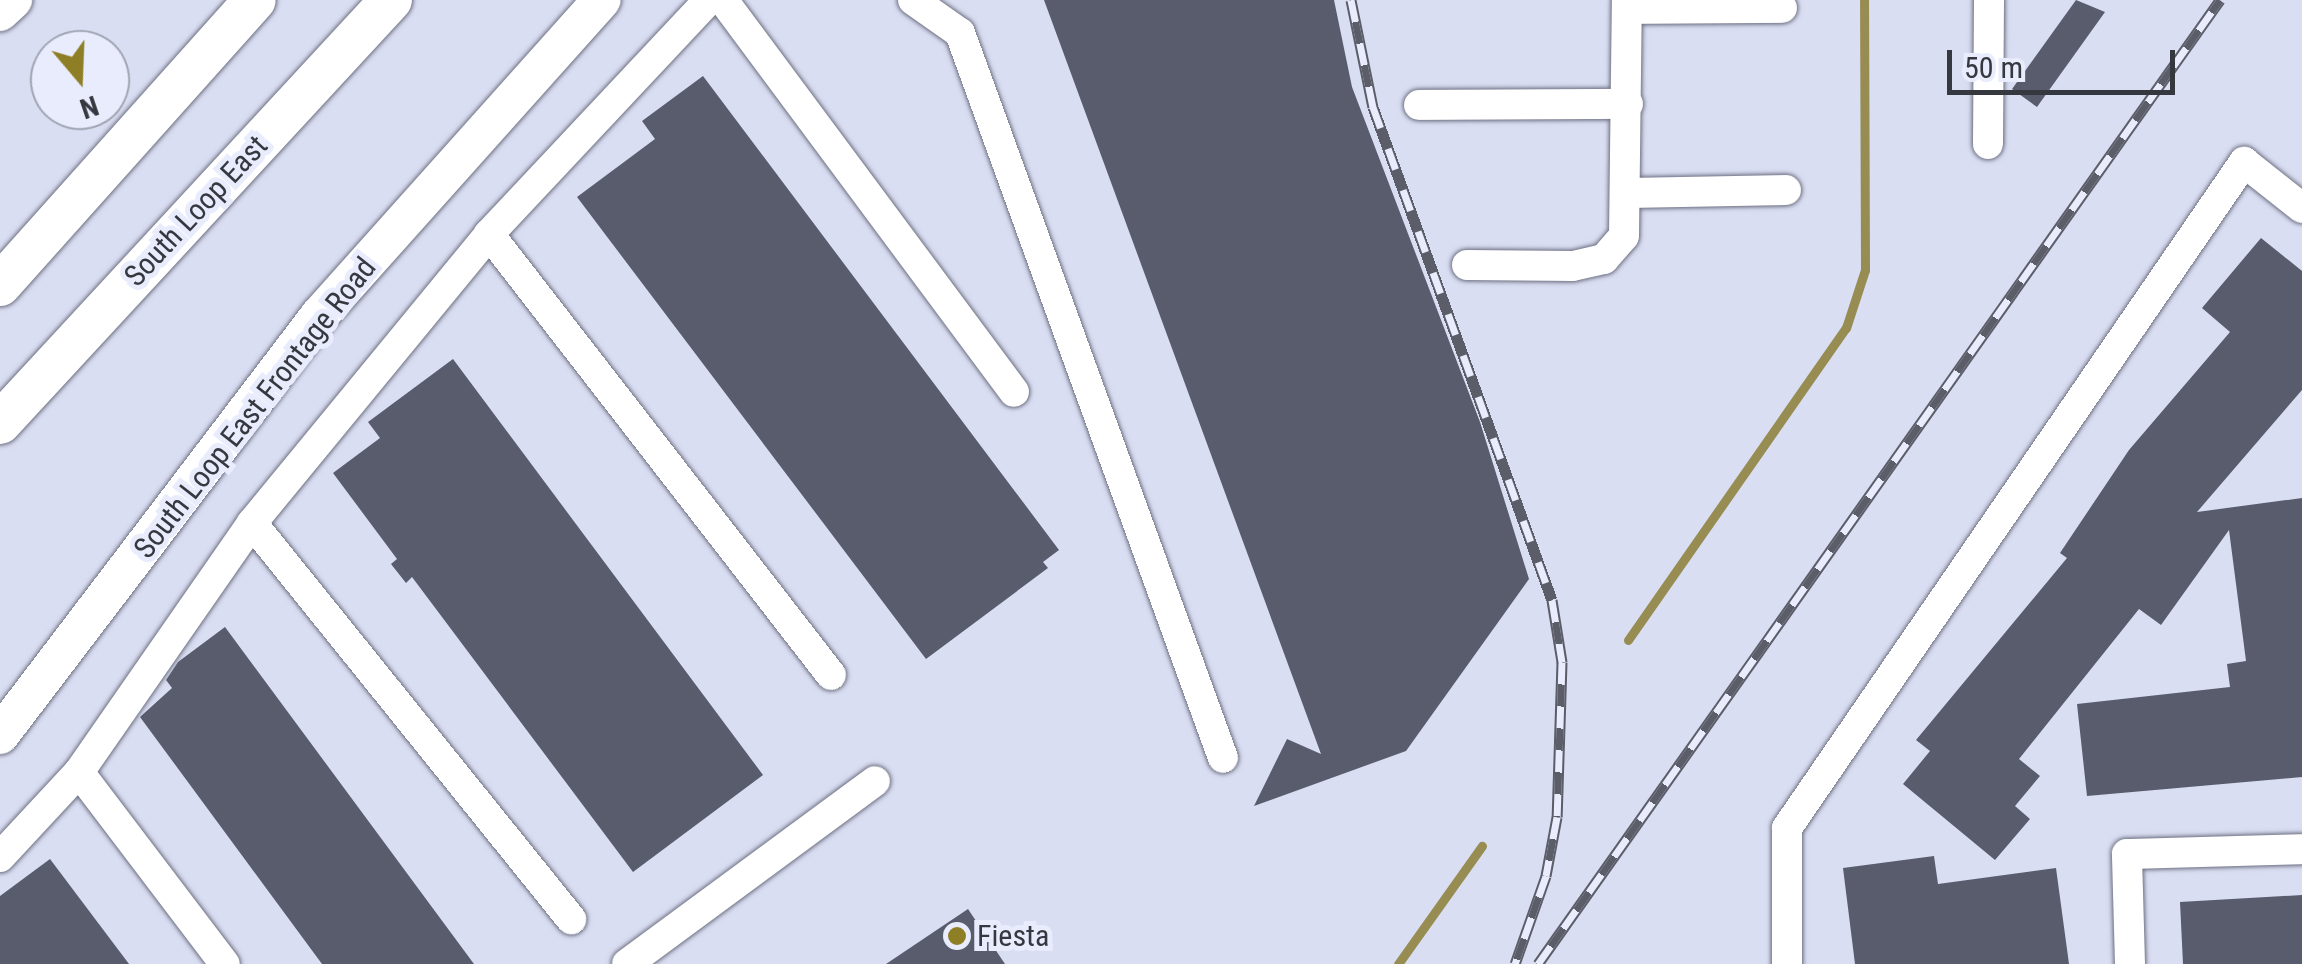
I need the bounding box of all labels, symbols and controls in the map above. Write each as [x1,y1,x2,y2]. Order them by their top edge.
north arrow [30,30,130,130]
scale bar [1952,30,2180,92]
text: 50 m [1964,50,2023,85]
text: N [76,89,103,125]
street label: South Loop East [117,128,275,294]
street label: South Loop East Frontage Road [126,250,384,566]
place label: Fiesta [977,918,1049,954]
marker: Fiesta [946,925,968,947]

